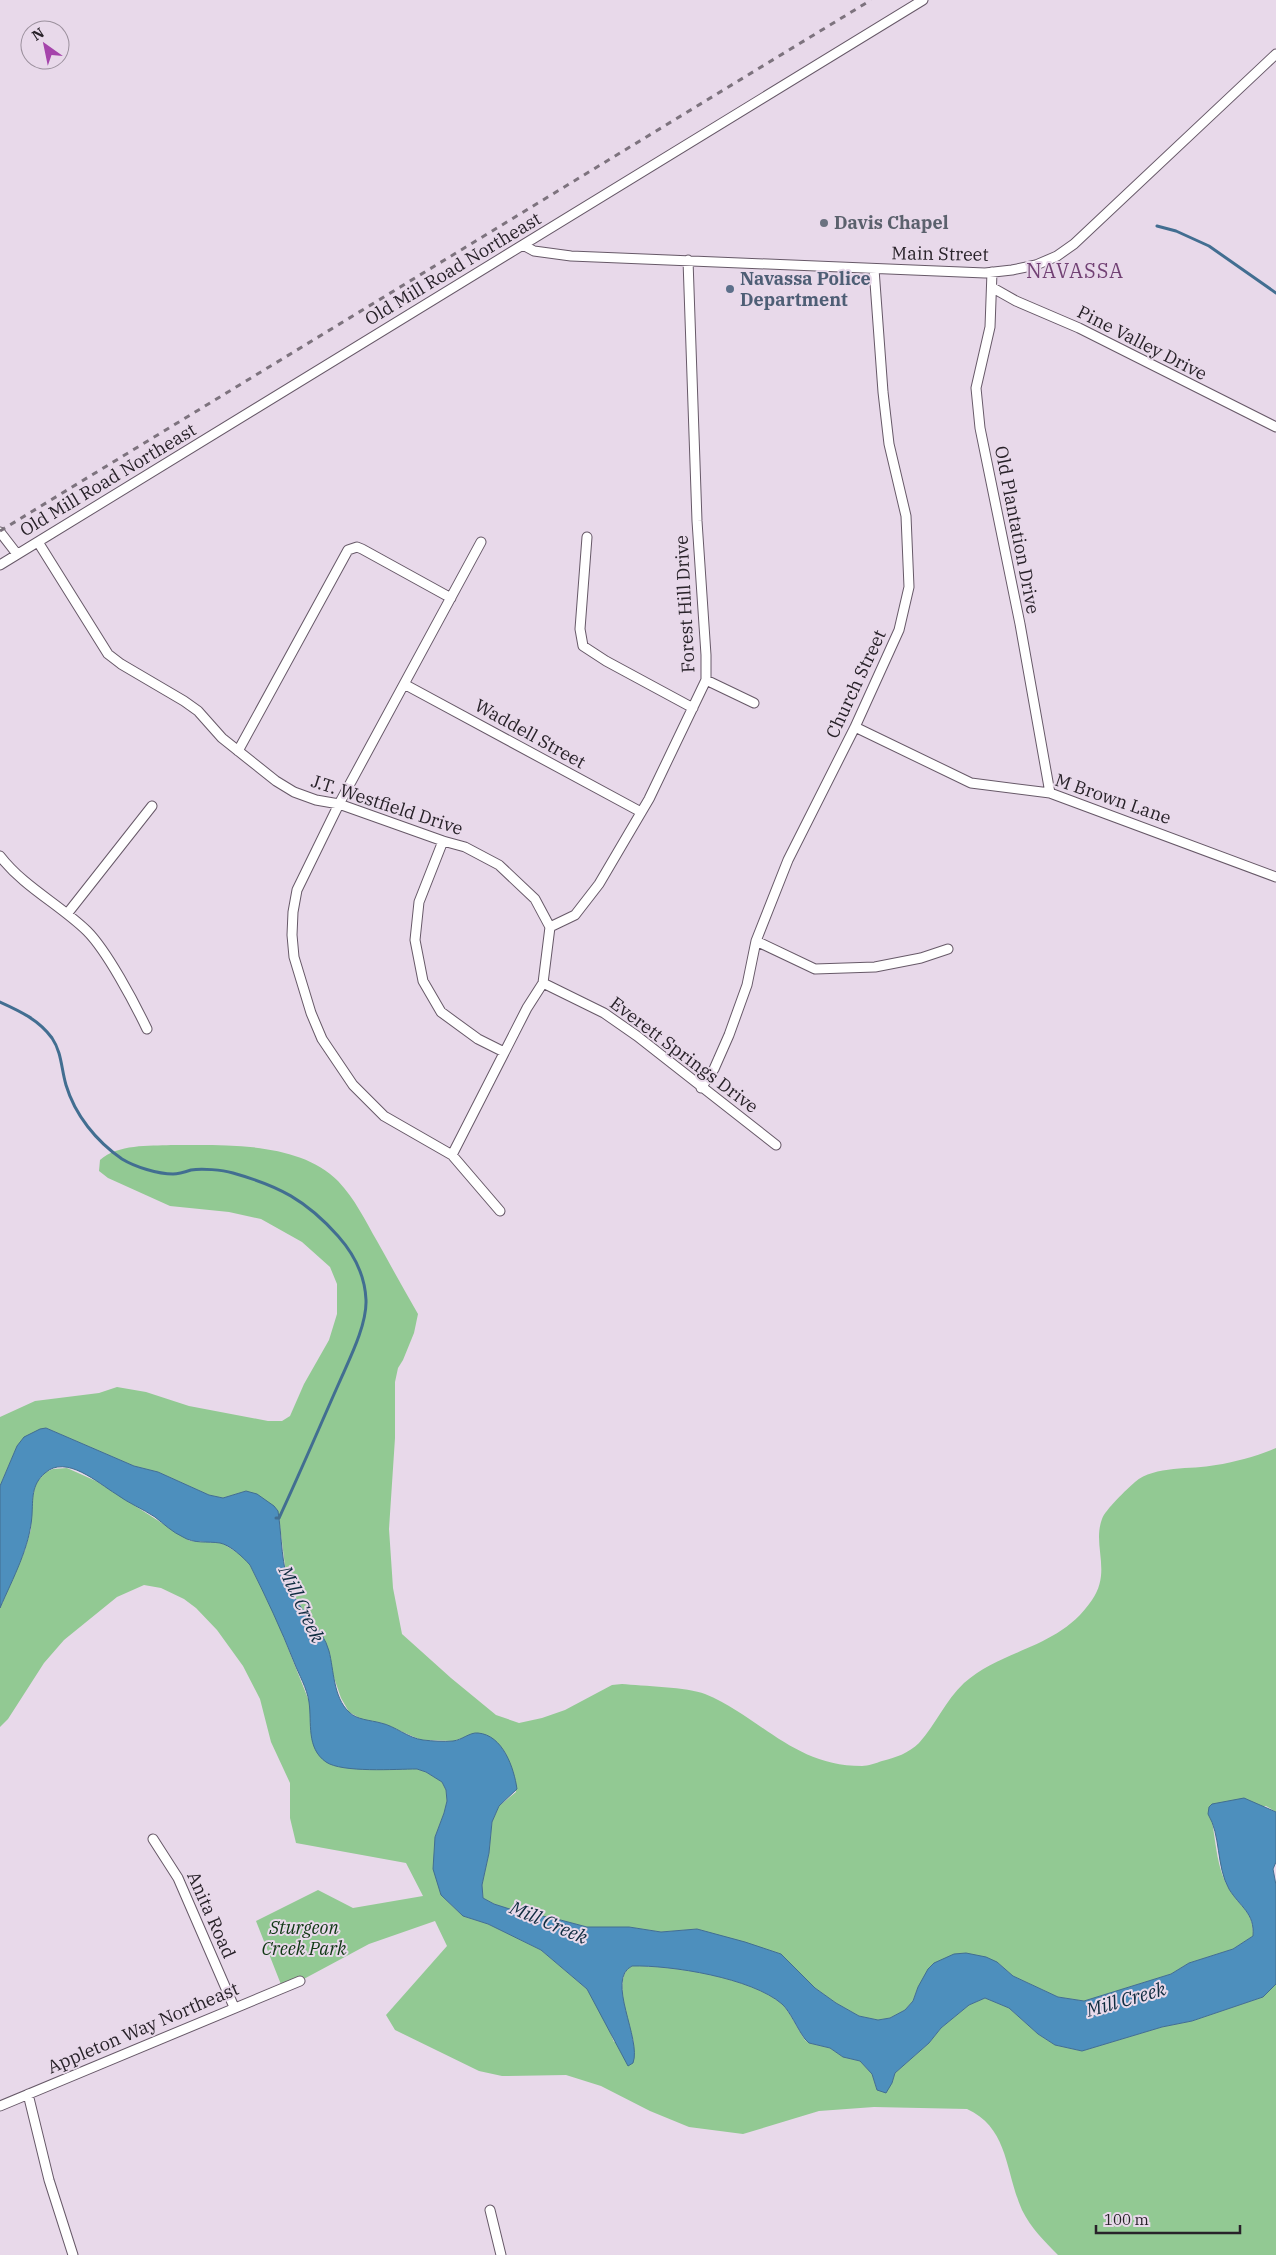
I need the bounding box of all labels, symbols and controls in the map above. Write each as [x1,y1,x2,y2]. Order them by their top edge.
north arrow [20,20,70,70]
text: N [28,24,47,45]
street label: Old Mill Road Northeast [361,207,545,330]
place label: Davis Chapel [834,211,949,234]
marker: Davis Chapel [818,217,830,229]
street label: Main Street [891,241,989,266]
district label: NAVASSA [1026,257,1124,284]
place label: Navassa Police Department [740,267,871,311]
marker: Navassa Police Department [724,283,736,295]
street label: Pine Valley Drive [1074,300,1211,385]
street label: Old Mill Road Northeast [16,418,200,541]
street label: Old Plantation Drive [990,444,1045,616]
street label: Forest Hill Drive [669,535,700,673]
street label: Church Street [820,626,891,742]
street label: Waddell Street [471,694,590,773]
street label: M Brown Lane [1052,768,1174,829]
street label: J.T. Westfield Drive [308,769,466,840]
street label: Everett Springs Drive [606,991,763,1118]
water label: Mill Creek [273,1561,331,1647]
street label: Anita Road [182,1868,241,1962]
water label: Mill Creek [506,1895,592,1949]
park label: Sturgeon Creek Park [261,1916,347,1960]
water label: Mill Creek [1082,1976,1170,2022]
street label: Appleton Way Northeast [44,1977,242,2078]
scale bar [1096,2202,1240,2234]
text: 100 m [1104,2210,1149,2229]

